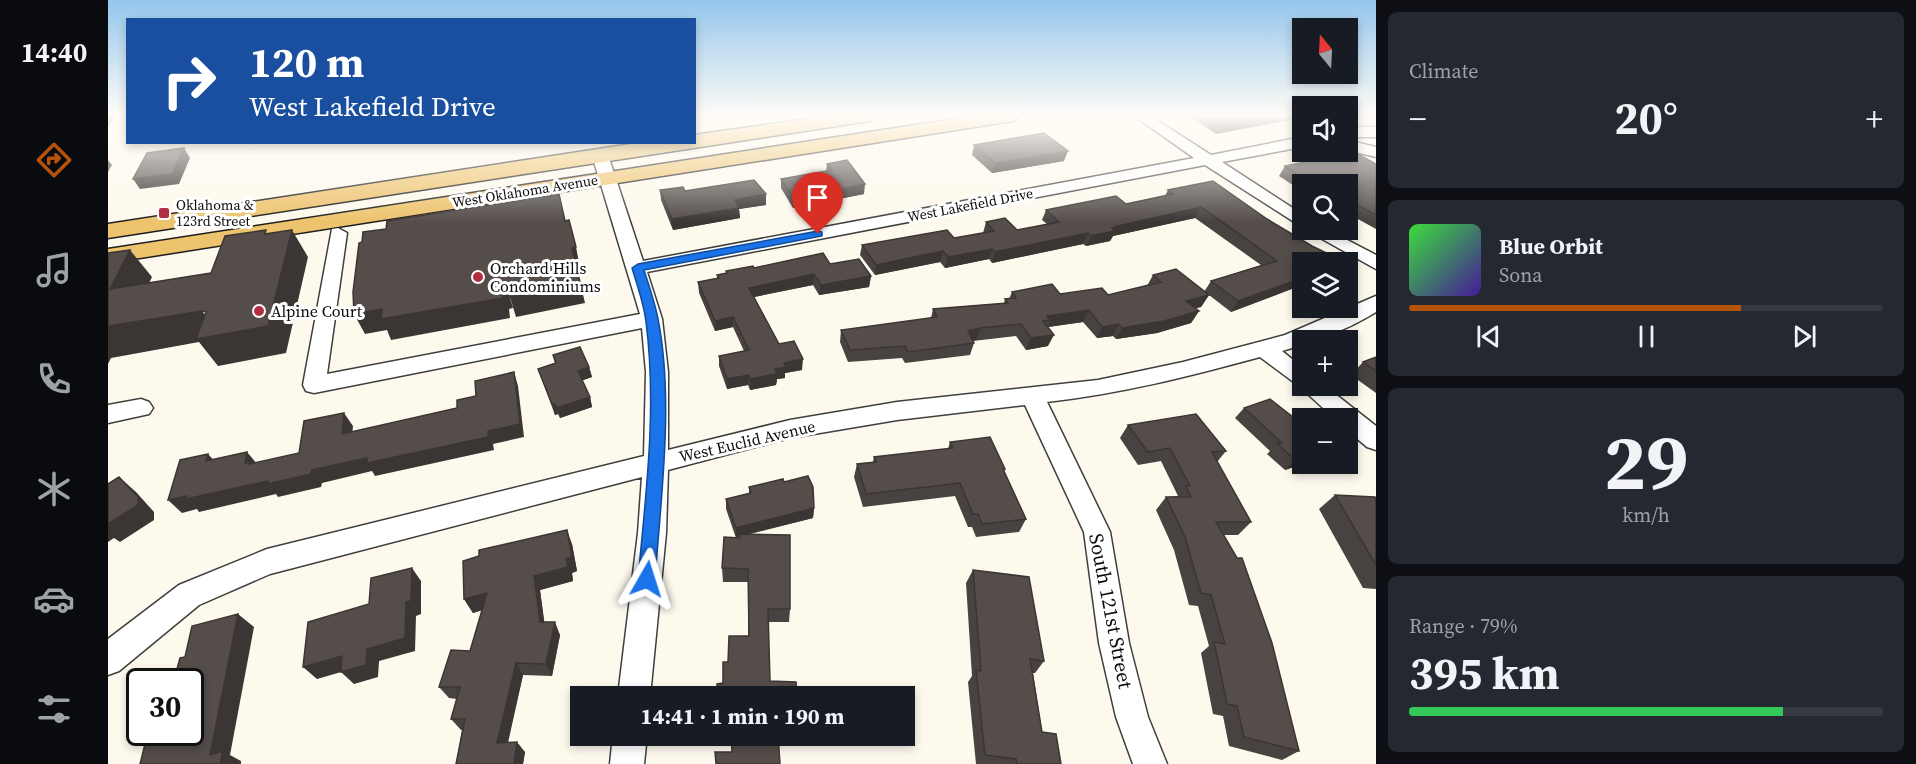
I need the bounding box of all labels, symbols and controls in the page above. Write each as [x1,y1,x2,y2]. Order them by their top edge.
north arrow [1292,18,1358,84]
map controls [1292,18,1358,474]
text: 120 m [249,33,364,91]
text: 14:40 [21,34,87,71]
icon: right [150,42,228,120]
text: Climate [1409,57,1478,85]
text: 20° [1614,87,1678,149]
text: West Lakefield Drive [249,88,496,125]
button: sound [1292,96,1358,162]
text: − [1409,96,1427,141]
text: + [1865,96,1883,141]
icon: directions [33,139,75,181]
street label: West Oklahoma Avenue [451,170,599,212]
pin [792,172,843,234]
button: search [1292,174,1358,240]
icon: arrive [801,181,834,214]
street label: West Lakefield Drive [905,183,1035,227]
place label: Oklahoma & 123rd Street [176,195,254,231]
marker: Oklahoma & 123rd Street [157,206,171,220]
text: Blue Orbit [1499,231,1603,261]
icon: music [33,249,75,291]
button: layers [1292,252,1358,318]
place label: Orchard Hills Condominiums [490,257,601,297]
text: Sona [1499,261,1543,289]
marker: Orchard Hills Condominiums [471,270,485,284]
place label: Alpine Court [271,300,363,322]
marker: Alpine Court [252,304,266,318]
icon: previous [1472,320,1505,353]
icon: pause [1630,320,1663,353]
icon: next [1788,320,1821,353]
button: + [1292,330,1358,396]
icon: phone [33,358,75,400]
button: − [1292,408,1358,474]
text: 29 [1604,408,1688,515]
street label: West Euclid Avenue [677,415,817,467]
icon: climate [33,468,75,510]
text: km/h [1622,501,1670,529]
street label: South 121st Street [1082,531,1140,691]
position arrow [615,547,679,611]
icon: car [33,578,75,620]
text: Range · 79% [1409,612,1518,640]
text: 395 km [1409,642,1560,704]
speed limit sign: 30 [126,668,204,746]
icon: filters [33,688,75,730]
text: 14:41 · 1 min · 190 m [641,701,844,731]

